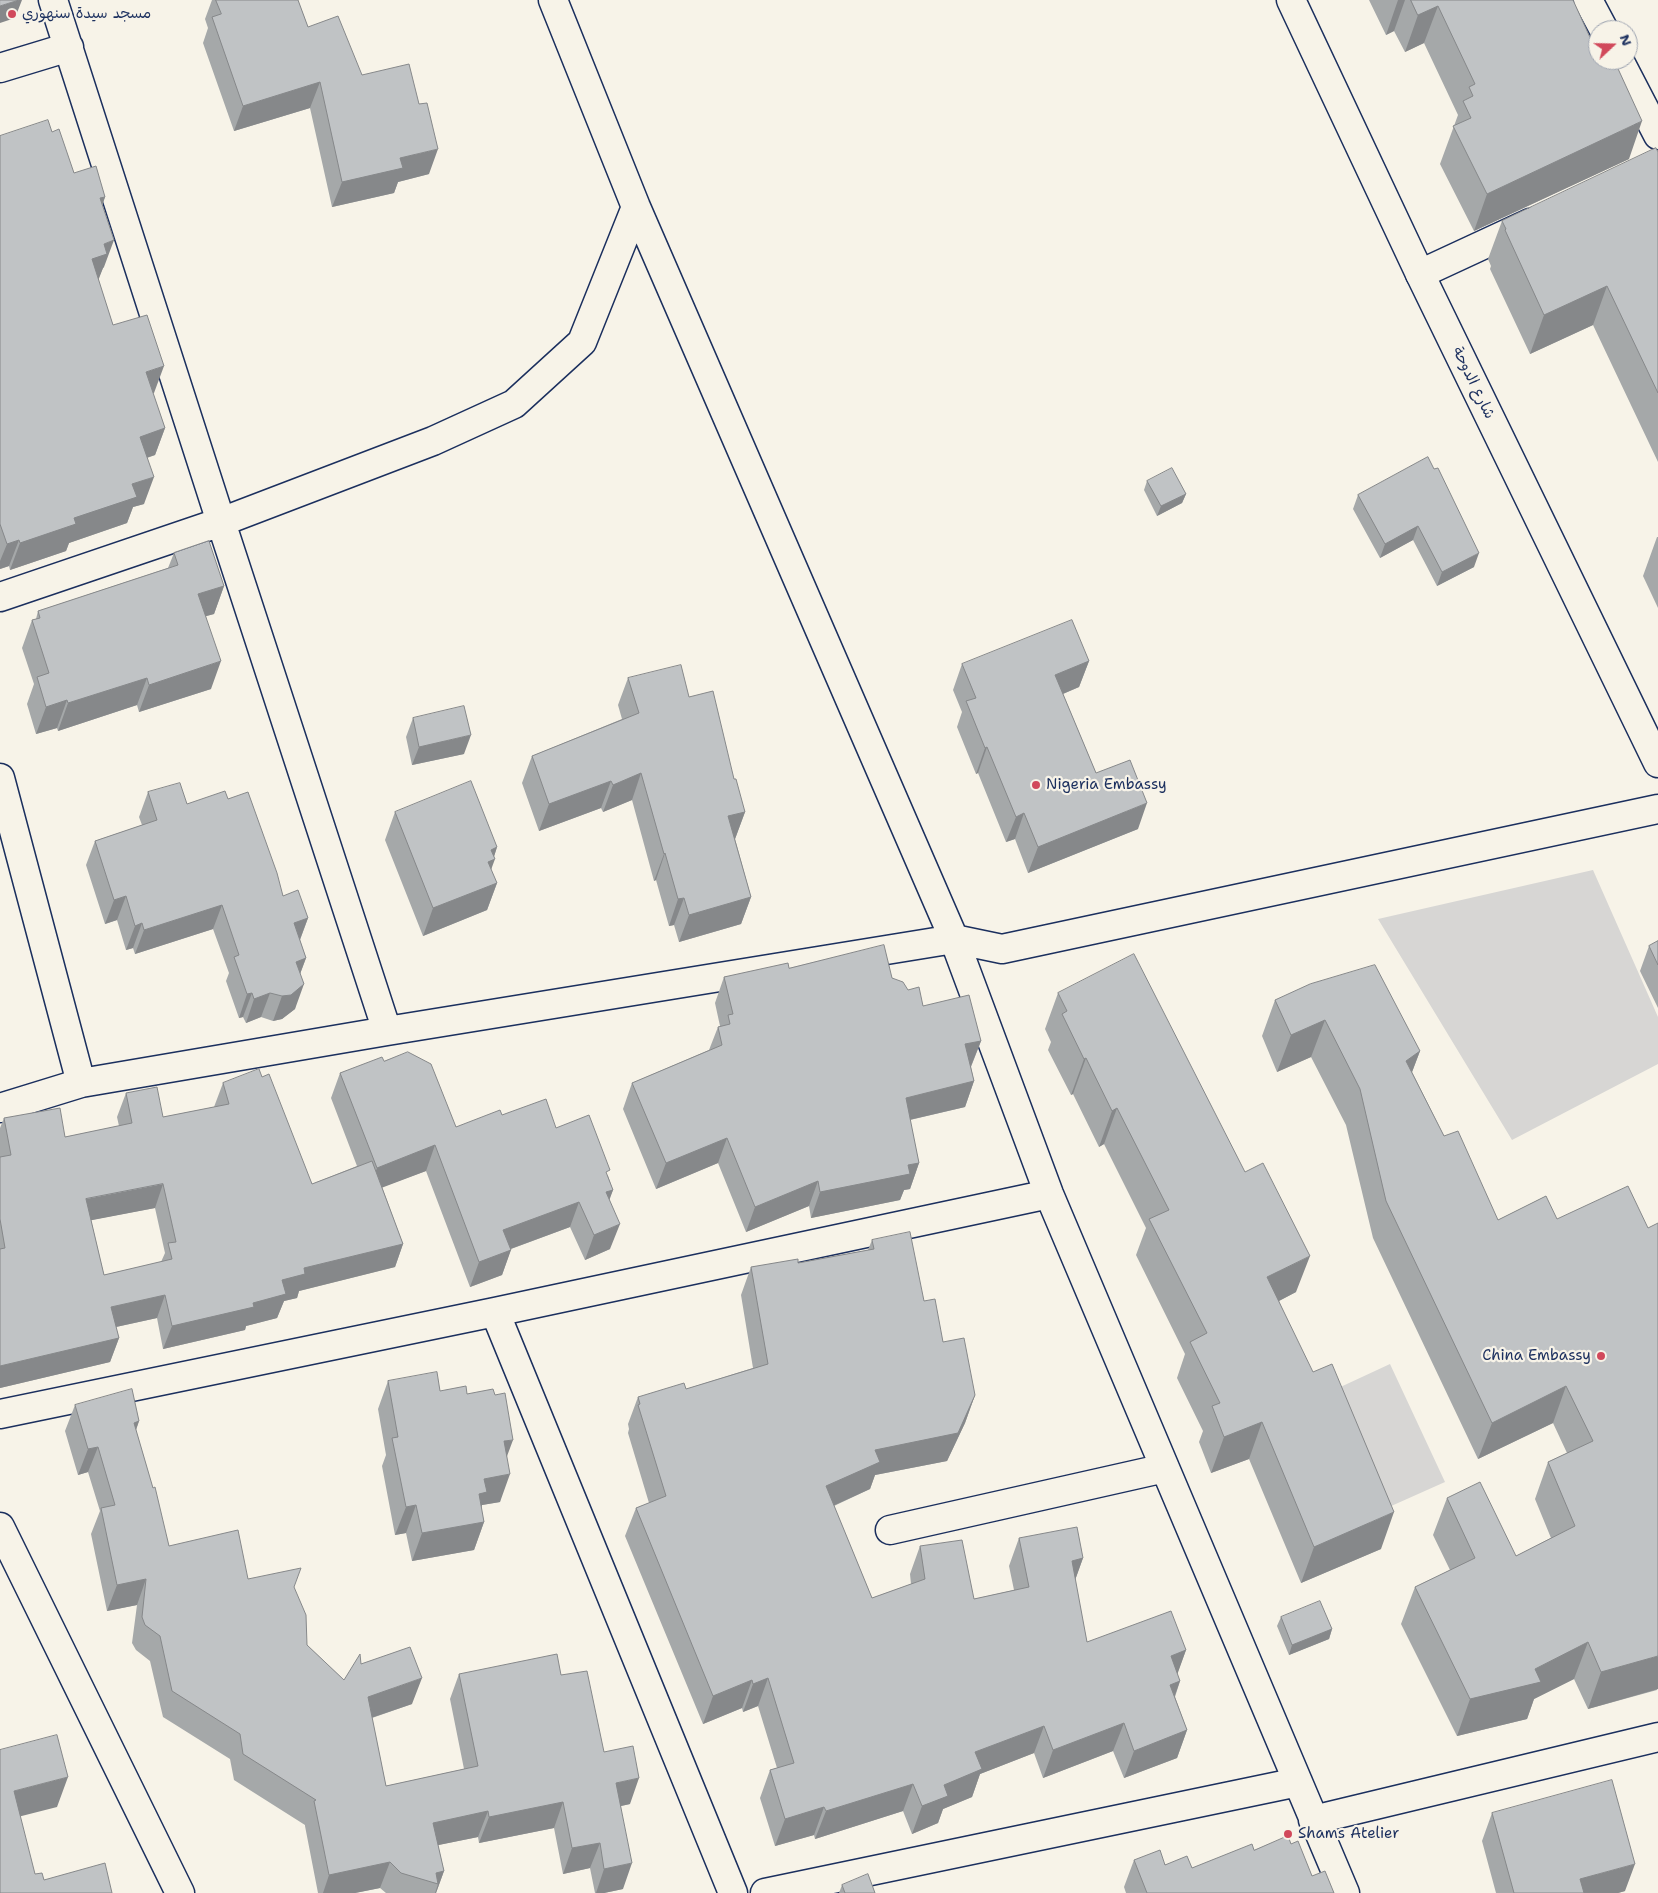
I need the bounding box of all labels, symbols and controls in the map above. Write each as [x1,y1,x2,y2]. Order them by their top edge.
place label: مسجد سيدة سنهوري [22,5,151,23]
marker: مسجد سيدة سنهوري [6,8,18,20]
north arrow [1588,20,1638,70]
text: N [1616,32,1636,48]
street label: شارع الدوحة [1448,344,1498,422]
place label: Nigeria Embassy [1046,776,1167,794]
marker: Nigeria Embassy [1030,779,1042,791]
place label: China Embassy [1482,1347,1591,1365]
marker: China Embassy [1595,1350,1607,1362]
place label: Shams Atelier [1298,1825,1399,1843]
marker: Shams Atelier [1282,1828,1294,1840]

